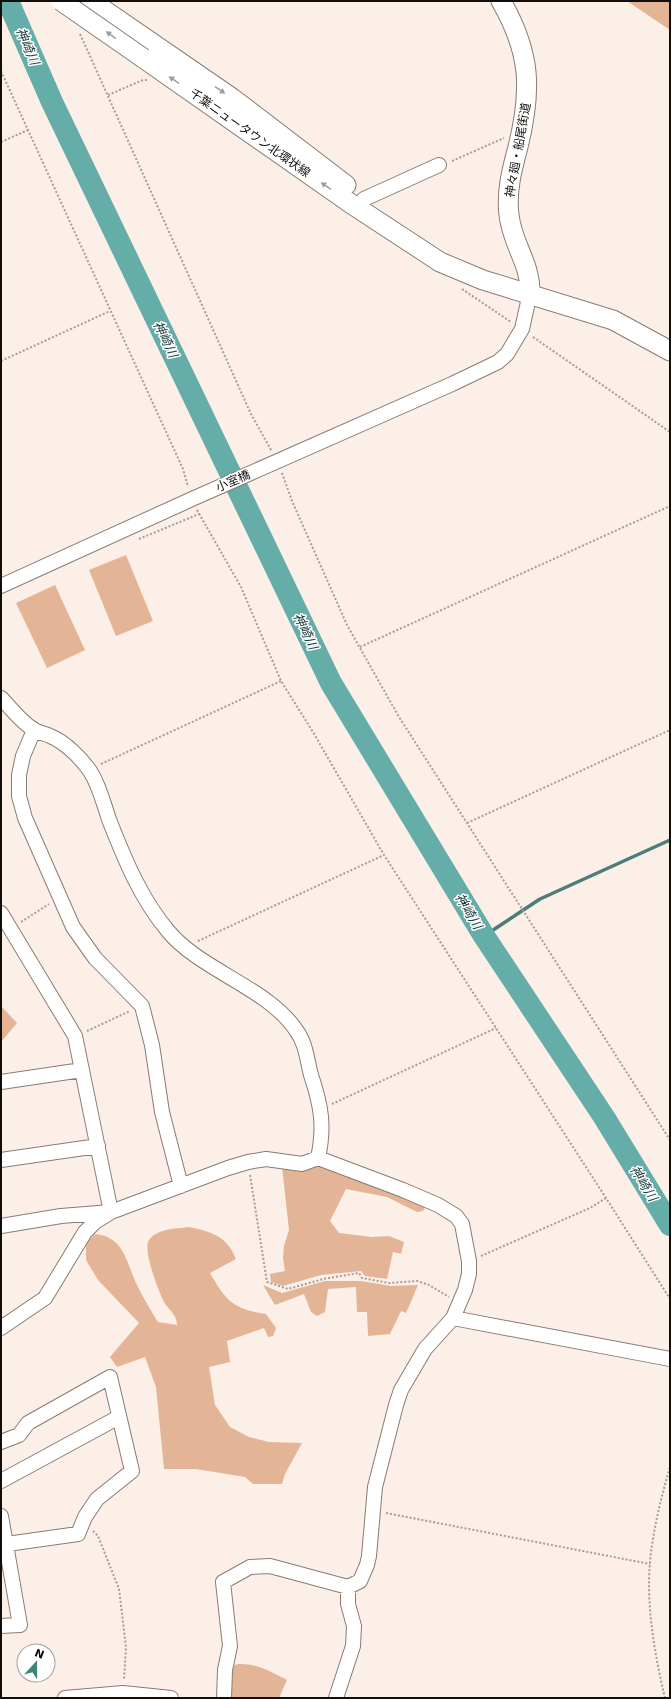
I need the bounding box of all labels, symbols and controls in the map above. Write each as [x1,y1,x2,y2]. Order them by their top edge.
water label: 神崎川 [13,25,43,69]
one-way arrow [106,31,116,39]
one-way arrow [168,76,179,84]
street label: 千葉ニュータウン北環状線 [187,86,313,180]
one-way arrow [215,86,225,94]
street label: 神々廻・船尾街道 [503,102,533,198]
one-way arrow [321,182,331,190]
water label: 神崎川 [150,318,182,362]
street label: 小室橋 [214,468,252,494]
water label: 神崎川 [290,610,322,654]
water label: 神崎川 [452,891,486,934]
water label: 神崎川 [627,1163,661,1205]
north arrow [16,1643,56,1683]
text: N [33,1646,46,1662]

